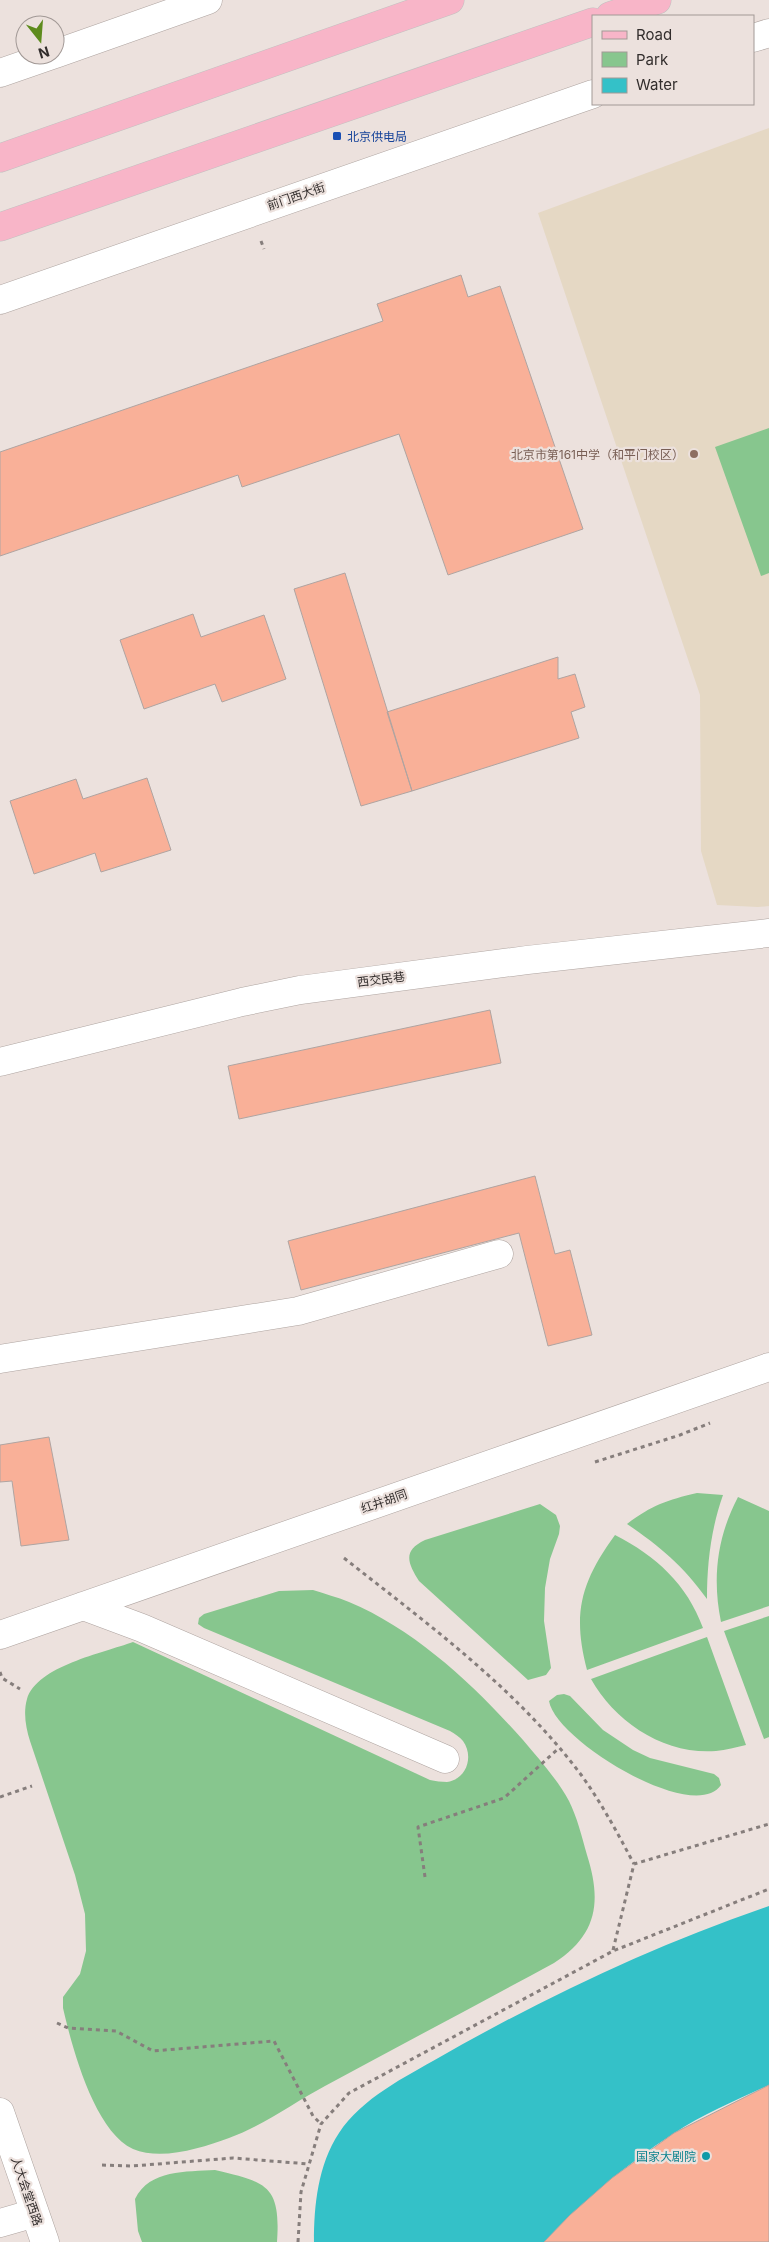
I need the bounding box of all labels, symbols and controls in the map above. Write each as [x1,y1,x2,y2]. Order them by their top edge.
north arrow [15,15,65,65]
legend [592,15,754,105]
text: Road [636,25,672,44]
text: N [36,43,52,63]
text: Park [636,50,669,69]
text: Water [636,75,678,94]
place label: 北京供电局 [347,129,407,144]
marker: 北京供电局 [331,130,343,142]
street label: 前门西大街 [265,179,327,213]
place label: 北京市第161中学（和平门校区） [511,447,684,462]
marker: 北京市第161中学（和平门校区） [688,448,700,460]
street label: 西交民巷 [356,969,406,989]
street label: 红井胡同 [359,1486,409,1516]
place label: 国家大剧院 [636,2149,696,2164]
marker: 国家大剧院 [700,2150,712,2162]
street label: 人大会堂西路 [8,2155,46,2227]

